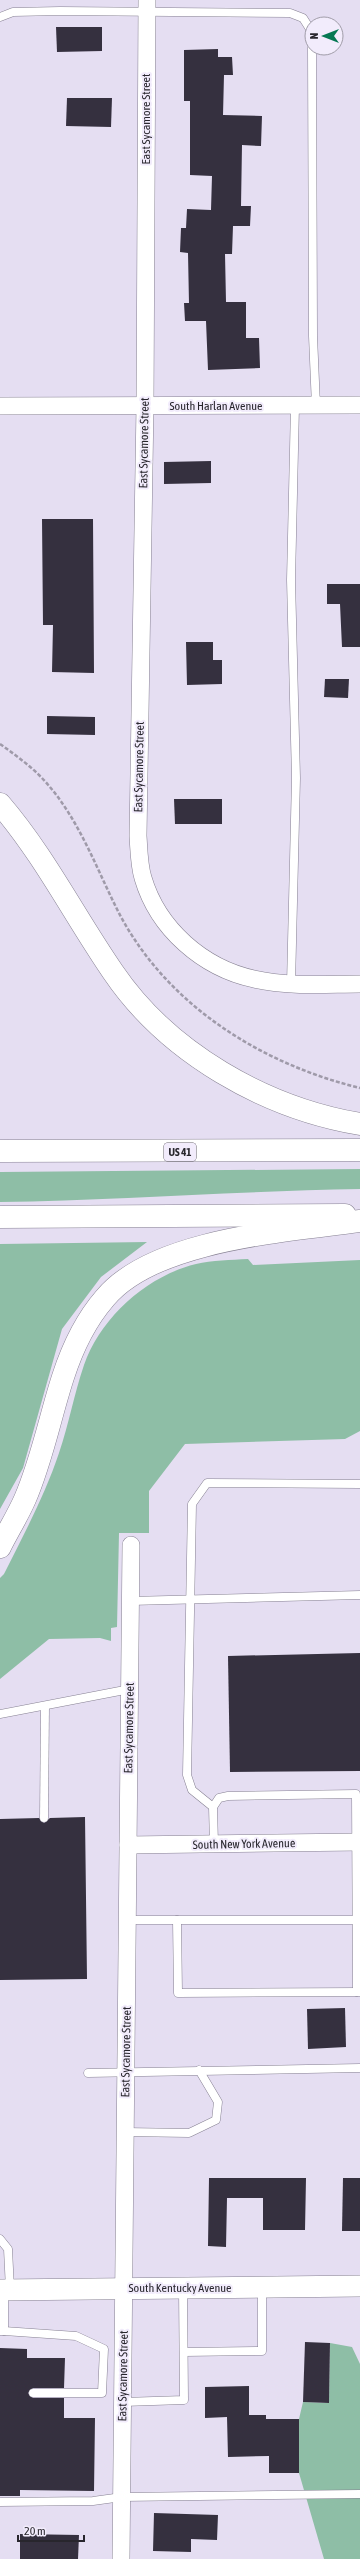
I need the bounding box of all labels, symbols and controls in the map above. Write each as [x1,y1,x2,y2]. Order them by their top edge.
north arrow [304,16,344,56]
text: N [308,33,320,39]
street label: East Sycamore Street [139,73,153,165]
street label: East Sycamore Street [136,397,152,489]
street label: South Harlan Avenue [170,399,262,413]
street label: East Sycamore Street [131,721,147,813]
road number: US 41 [164,1143,196,1161]
street label: East Sycamore Street [121,1682,137,1774]
street label: South New York Avenue [193,1836,295,1852]
street label: East Sycamore Street [118,2006,134,2098]
street label: South Kentucky Avenue [128,2281,232,2295]
street label: East Sycamore Street [115,2330,131,2422]
scale bar [18,2517,84,2543]
text: 20 m [24,2524,46,2538]

